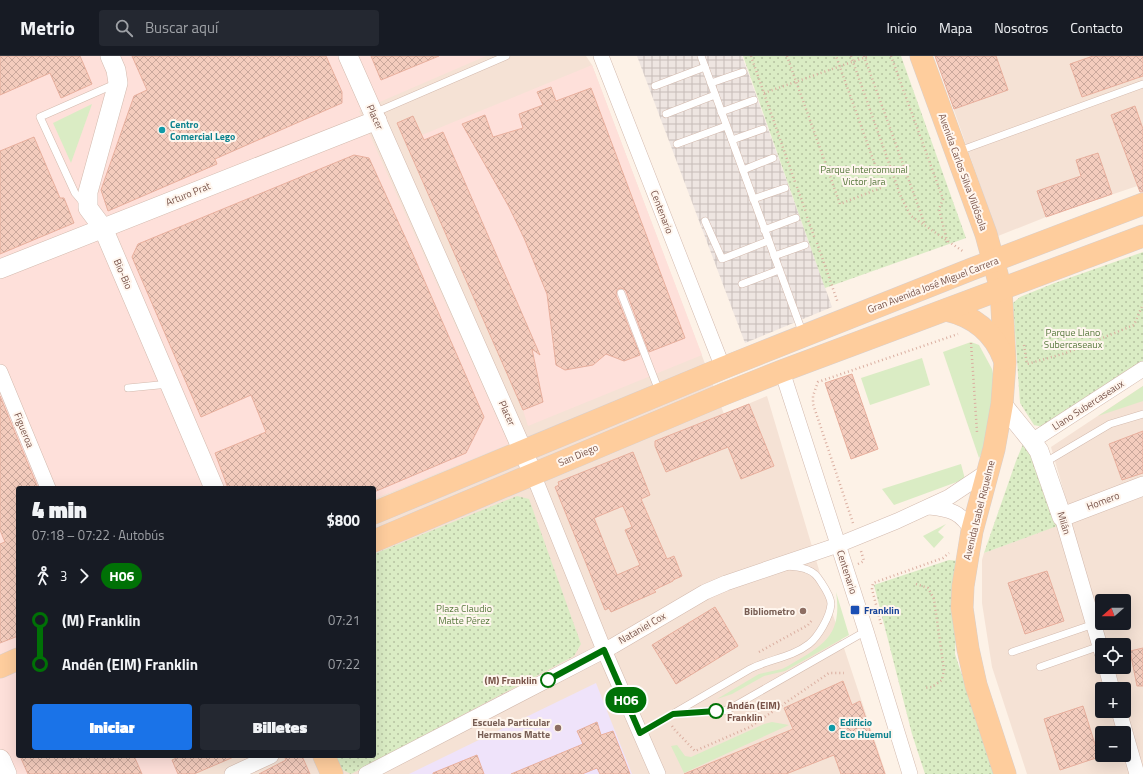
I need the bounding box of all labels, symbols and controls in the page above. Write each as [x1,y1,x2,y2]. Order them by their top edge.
search box [99,10,379,46]
text: Metrio [20,13,75,42]
text: Buscar aquí [145,16,218,39]
icon: search [113,17,135,39]
text: Inicio [886,17,917,38]
text: Mapa [939,17,972,38]
text: Nosotros [994,17,1048,38]
text: Contacto [1070,17,1123,38]
street label: Placer [363,102,387,132]
street label: Avenida Carlos Silva Vildósola [935,111,991,233]
place label: Centro Comercial Lego [170,117,235,144]
marker: Centro Comercial Lego [157,125,167,135]
park label: Parque Intercomunal Victor Jara [820,162,908,189]
street label: Arturo Prat [163,178,213,210]
street label: Centenario [647,188,677,236]
street label: Gran Avenida José Miguel Carrera [865,253,1001,317]
street label: Bio-Bio [110,257,136,291]
park label: Parque Llano Subercaseaux [1044,325,1103,352]
street label: Llano Subercaseaux [1049,376,1127,434]
street label: Placer [495,398,519,428]
street label: Figueroa [10,410,38,450]
street label: San Diego [556,440,600,470]
street label: Avenida Isabel Riquelme [959,459,999,561]
street label: Homero [1084,488,1122,514]
text: 4 min [32,493,87,527]
text: $800 [326,509,360,532]
street label: Milán [1053,510,1075,536]
text: 07:18 – 07:22 · Autobús [32,525,164,545]
street label: Centenario [833,548,861,596]
icon: walk [32,565,54,587]
icon: forward [73,565,95,587]
text: H06 [109,565,134,586]
text: 3 [60,566,67,586]
north arrow [1095,594,1131,630]
map controls [1095,594,1131,762]
park label: Plaza Claudio Matte Pérez [436,601,492,628]
place label: Franklin [864,603,899,618]
place label: Bibliometro [744,604,795,619]
marker: Franklin [849,604,861,616]
marker: Bibliometro [798,606,808,616]
street label: Nataniel Cox [616,608,669,648]
text: (M) Franklin [62,609,141,632]
text: 07:21 [328,610,360,630]
button: locate [1095,638,1131,674]
text: Andén (EIM) Franklin [62,653,198,676]
text: 07:22 [328,654,360,674]
marker: (M) Franklin [540,672,556,688]
place label: (M) Franklin [485,673,537,688]
button: + [1095,682,1131,718]
line badge: H06 [603,687,649,713]
text: H06 [613,689,639,710]
place label: Andén (EIM) Franklin [727,698,780,725]
marker: Andén (EIM) Franklin [708,703,724,719]
button: Iniciar [32,704,192,750]
button: Billetes [200,704,360,750]
place label: Escuela Particular Hermanos Matte [472,715,550,742]
place label: Edificio Eco Huemul [840,715,892,742]
marker: Escuela Particular Hermanos Matte [553,723,563,733]
marker: Edificio Eco Huemul [827,723,837,733]
button: − [1095,726,1131,762]

